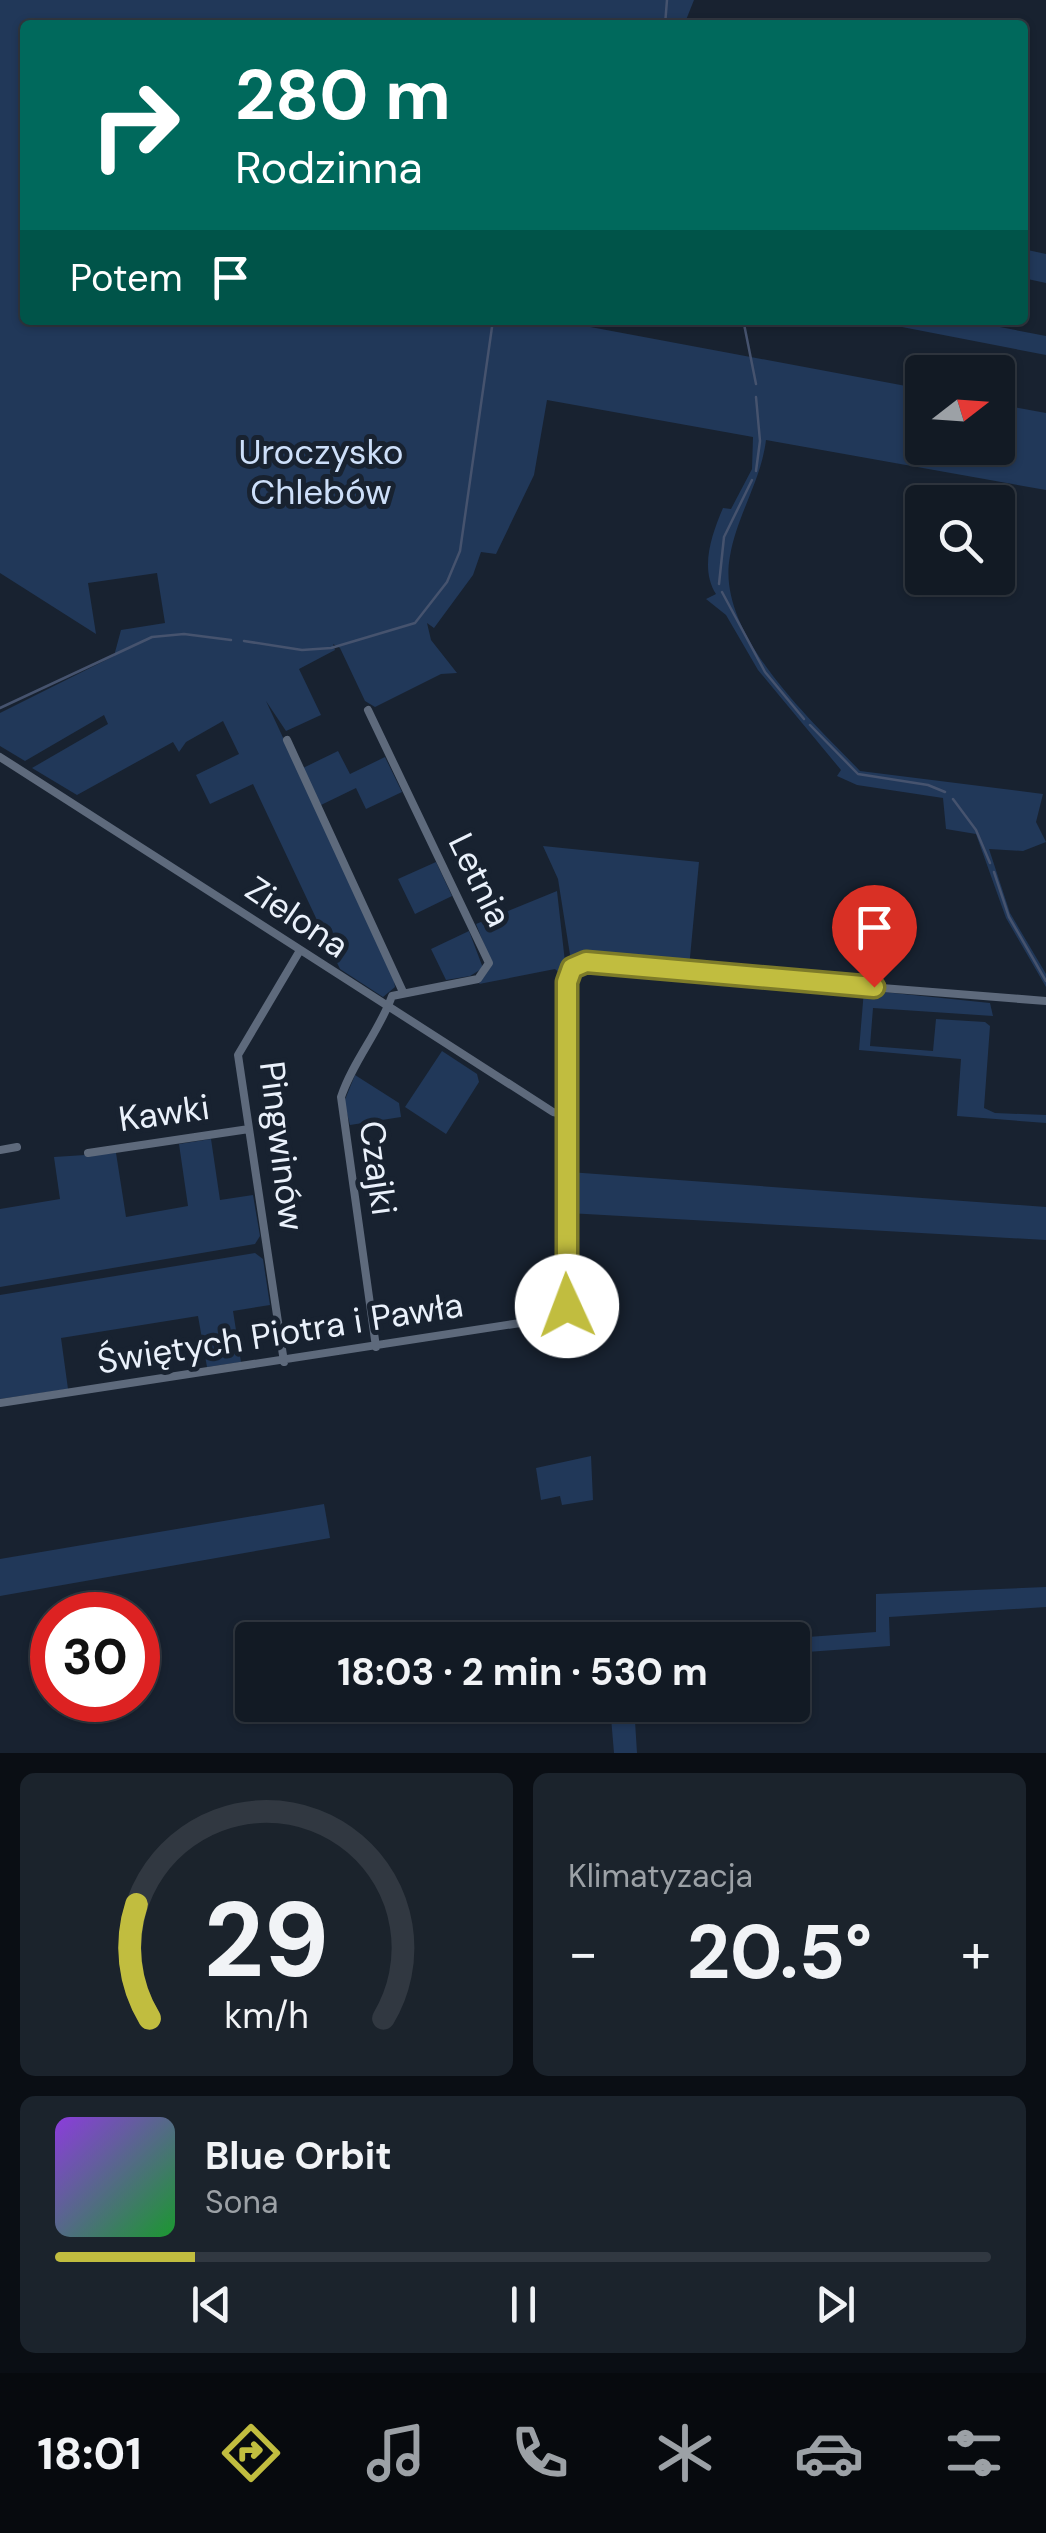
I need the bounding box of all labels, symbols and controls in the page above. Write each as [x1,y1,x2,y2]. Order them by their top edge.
text: 280 m [235,50,451,141]
icon: right [70,60,200,190]
text: Rodzinna [235,138,423,197]
icon: arrive [203,250,258,305]
text: Potem [70,253,183,303]
north arrow [905,355,1015,465]
map controls [905,355,1015,595]
park label: Uroczysko Chlebów [238,429,404,515]
button: search [905,485,1015,595]
street label: Letnia [438,826,522,934]
street label: Zielona [237,866,357,968]
pin [832,885,917,988]
icon: arrive [847,900,902,955]
street label: Pingwinów [249,1059,315,1233]
street label: Kawki [116,1084,212,1142]
street label: Czajki [349,1118,407,1218]
position arrow [515,1254,619,1358]
street label: Świętych Piotra i Pawła [94,1281,466,1385]
speed limit sign: 30 [30,1592,160,1722]
text: 18:03 · 2 min · 530 m [337,1647,708,1697]
text: Klimatyzacja [568,1855,753,1897]
text: 29 [204,1873,329,2008]
text: 20.5° [687,1904,872,2001]
text: − [568,1917,598,1989]
text: + [961,1917,991,1989]
text: km/h [224,1993,309,2039]
text: Blue Orbit [205,2131,392,2181]
text: Sona [205,2181,278,2223]
icon: previous [184,2277,239,2332]
icon: pause [496,2277,551,2332]
icon: next [808,2277,863,2332]
icon: directions [216,2418,286,2488]
icon: music [361,2418,431,2488]
icon: phone [505,2418,575,2488]
icon: climate [650,2418,720,2488]
icon: car [794,2418,864,2488]
icon: filters [939,2418,1009,2488]
text: 18:01 [37,2424,142,2483]

